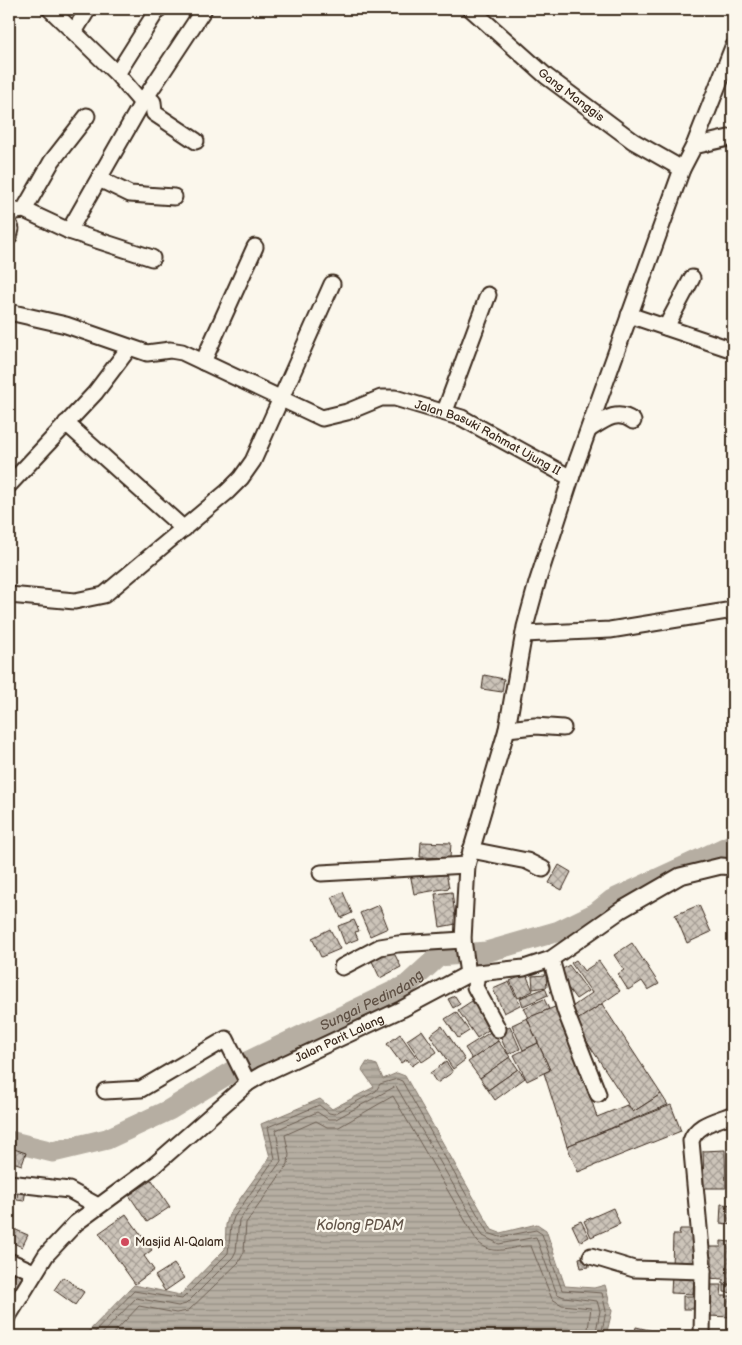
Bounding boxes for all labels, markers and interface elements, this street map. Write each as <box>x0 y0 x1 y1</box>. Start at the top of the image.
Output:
street label: Gang Manggis <box>535 65 608 125</box>
street label: Jalan Basuki Rahmat Ujung II <box>413 397 563 478</box>
water label: Sungai Pedindang <box>317 966 427 1034</box>
street label: Jalan Parit Lalang <box>292 1011 386 1066</box>
water label: Kolong PDAM <box>316 1217 405 1234</box>
place label: Masjid Al-Qalam <box>135 1235 224 1250</box>
marker: Masjid Al-Qalam <box>119 1236 131 1248</box>

